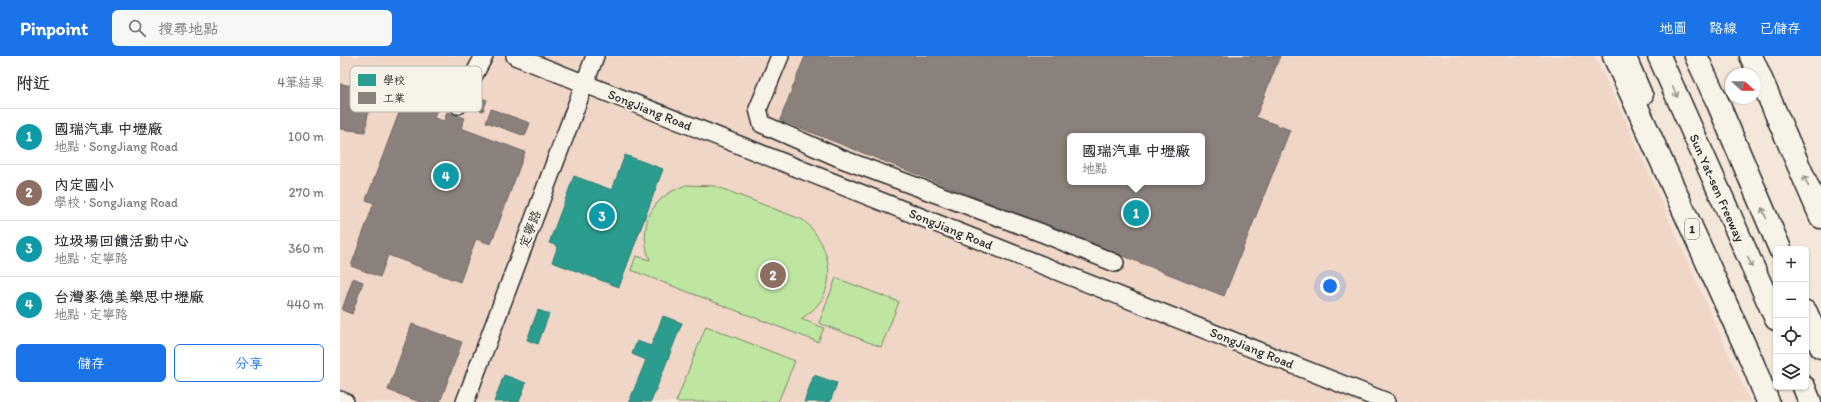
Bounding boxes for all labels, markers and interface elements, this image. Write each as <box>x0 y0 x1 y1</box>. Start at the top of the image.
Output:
search box <box>112 10 392 46</box>
text: Pinpoint <box>20 17 88 40</box>
icon: search <box>126 17 148 39</box>
text: 搜尋地點 <box>158 20 218 38</box>
text: 地圖 <box>1659 20 1687 37</box>
text: 路線 <box>1709 20 1737 37</box>
text: 已儲存 <box>1759 20 1801 37</box>
legend <box>350 66 482 112</box>
north arrow <box>1725 68 1761 104</box>
text: 附近 <box>16 73 50 93</box>
text: 學校 <box>383 74 405 87</box>
text: 4筆結果 <box>277 75 324 90</box>
one-way arrow <box>1671 85 1679 97</box>
street label: SongJiang Road <box>606 86 694 134</box>
text: 工業 <box>383 92 405 105</box>
text: 國瑞汽車 中壢廠 <box>54 120 162 138</box>
text: 1 <box>26 129 32 144</box>
text: 100 m <box>288 129 324 144</box>
street label: Sun Yat-sen Freeway <box>1686 132 1748 244</box>
popup <box>1067 133 1205 185</box>
text: 地點 · SongJiang Road <box>54 139 178 154</box>
text: 國瑞汽車 中壢廠 <box>1082 142 1190 160</box>
pin: 4 <box>433 161 459 191</box>
text: 地點 <box>1082 161 1108 176</box>
text: 內定國小 <box>54 176 114 194</box>
one-way arrow <box>1802 176 1809 188</box>
text: 2 <box>26 185 32 200</box>
text: 270 m <box>289 185 324 200</box>
text: 學校 · SongJiang Road <box>54 195 178 210</box>
pin: 1 <box>1123 198 1149 228</box>
pin: 3 <box>589 201 615 231</box>
street label: SongJiang Road <box>907 205 995 253</box>
street label: 定寧路 <box>516 208 544 250</box>
one-way arrow <box>1760 208 1768 220</box>
road number: 1 <box>1685 219 1699 239</box>
text: 垃圾場回饋活動中心 <box>54 232 189 250</box>
text: 3 <box>25 241 33 256</box>
text: 360 m <box>288 241 324 256</box>
map controls <box>1773 246 1809 390</box>
button: + <box>1773 246 1809 282</box>
text: 地點 · 定寧路 <box>54 251 128 266</box>
one-way arrow <box>1747 255 1754 267</box>
pin: 2 <box>760 260 786 290</box>
your location <box>1320 276 1340 296</box>
button: − <box>1773 282 1809 318</box>
text: 台灣麥德美樂思中壢廠 <box>54 288 204 306</box>
text: 4 <box>25 297 33 312</box>
text: 440 m <box>287 297 324 312</box>
text: 地點 · 定寧路 <box>54 307 128 322</box>
button: locate <box>1773 318 1809 354</box>
street label: SongJiang Road <box>1208 324 1296 372</box>
button: 儲存 <box>16 344 166 382</box>
button: 分享 <box>174 344 324 382</box>
button: layers <box>1773 354 1809 390</box>

